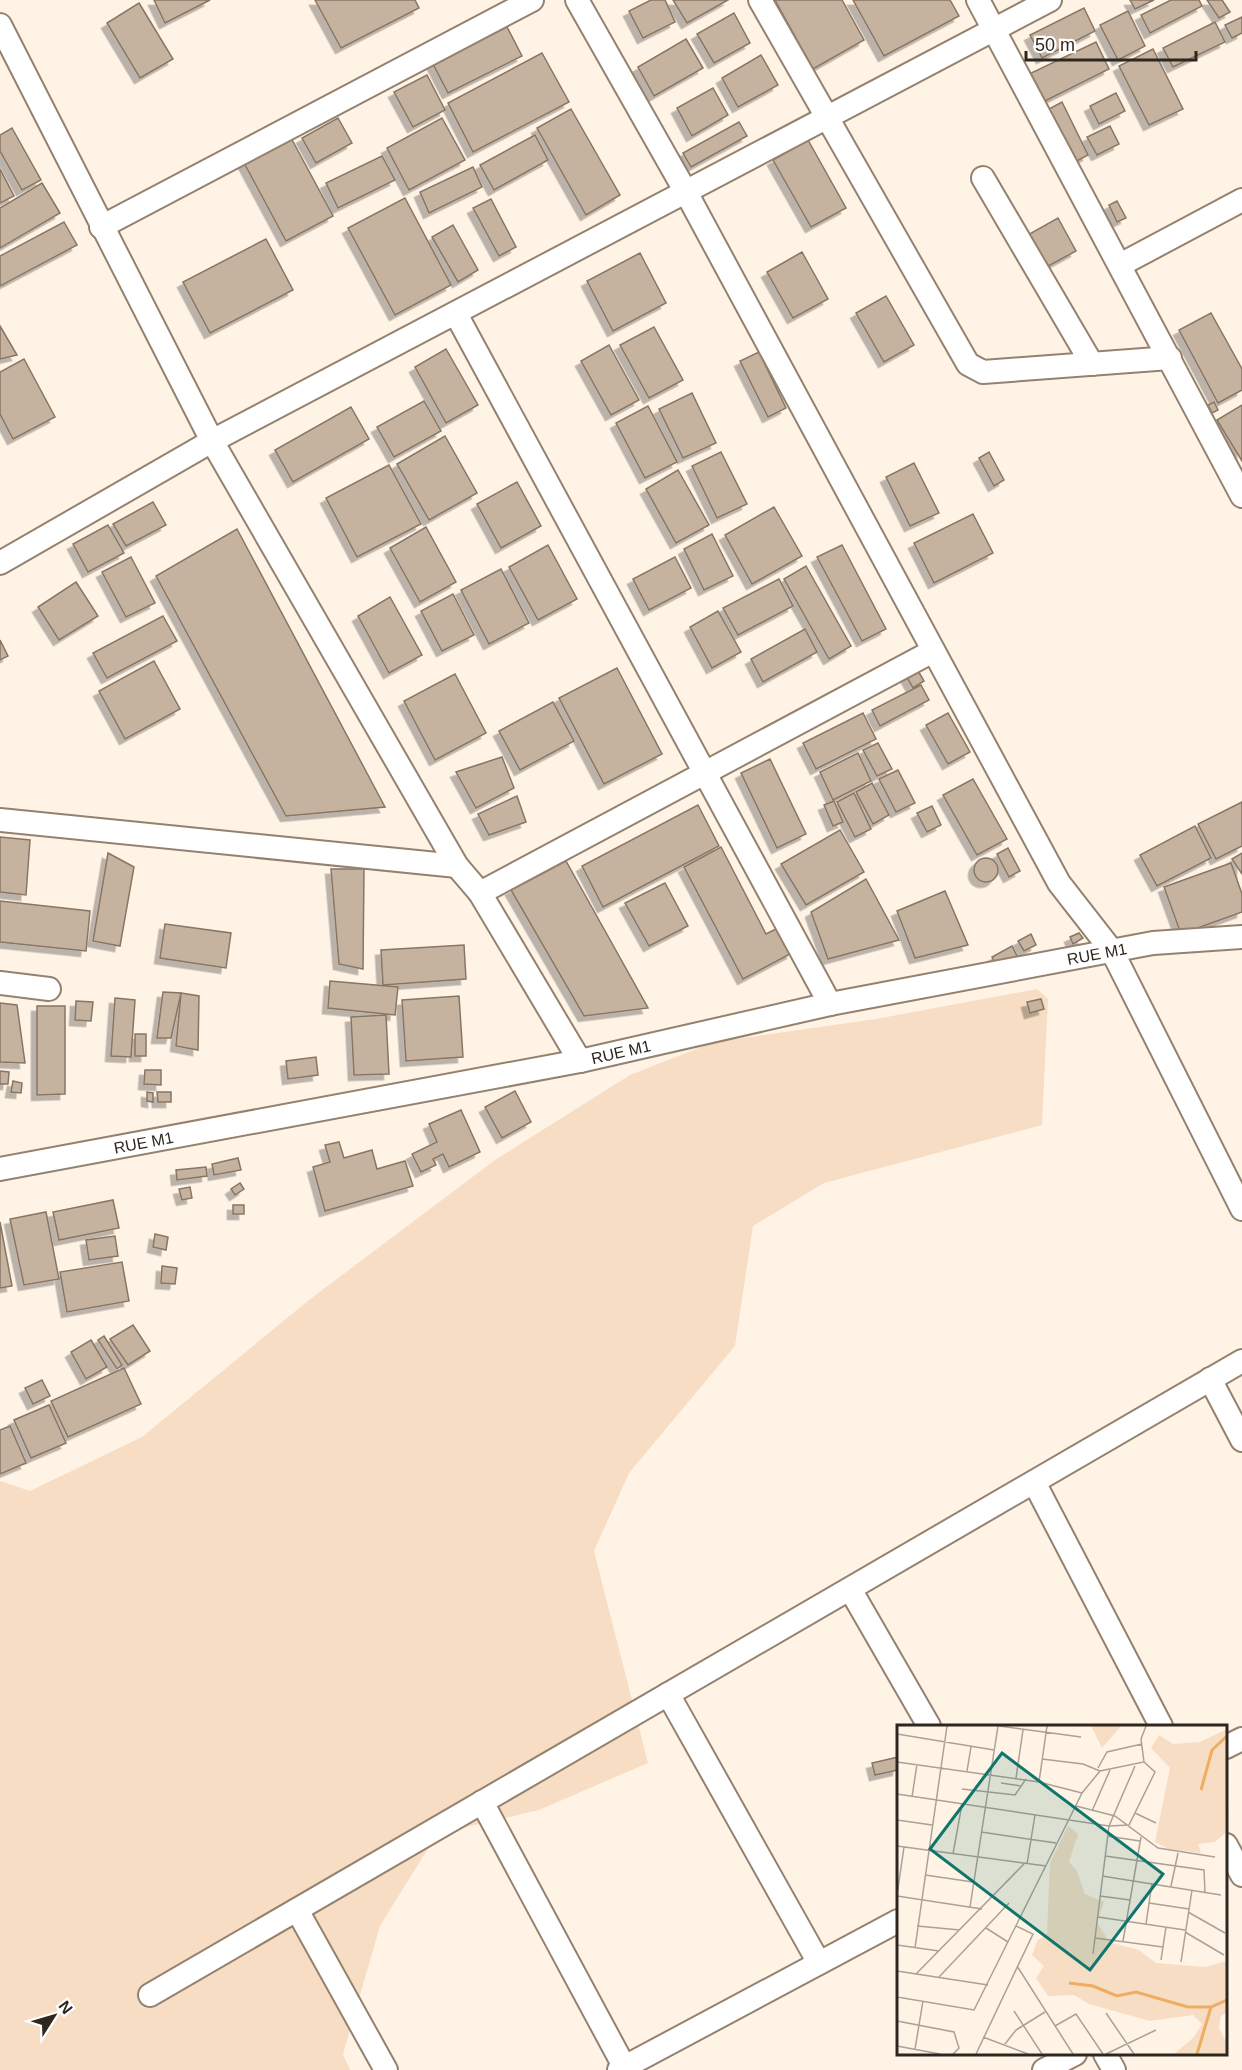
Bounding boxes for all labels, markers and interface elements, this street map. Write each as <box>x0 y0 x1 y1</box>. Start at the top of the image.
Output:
scale bar <box>1026 24 1196 62</box>
text: 50 m <box>1035 35 1075 55</box>
street label: RUE M1 <box>1066 940 1128 968</box>
street label: RUE M1 <box>590 1037 652 1067</box>
street label: RUE M1 <box>112 1128 175 1156</box>
inset map <box>897 1725 1227 2055</box>
north arrow <box>24 1986 84 2046</box>
text: N <box>55 1998 76 2017</box>

